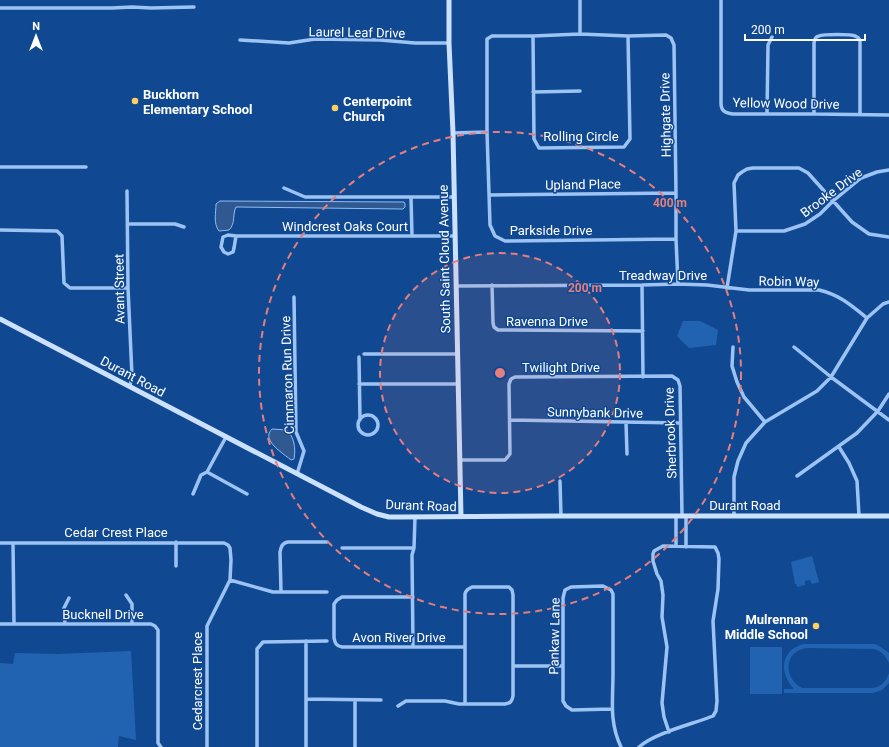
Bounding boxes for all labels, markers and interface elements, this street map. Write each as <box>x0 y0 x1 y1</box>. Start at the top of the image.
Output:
north arrow <box>16 16 56 56</box>
scale bar <box>745 16 865 42</box>
text: N <box>32 20 40 33</box>
text: 200 m <box>751 23 785 37</box>
street label: Laurel Leaf Drive <box>309 24 406 41</box>
street label: Highgate Drive <box>657 72 674 158</box>
place label: Buckhorn Elementary School <box>143 87 253 117</box>
place label: Centerpoint Church <box>343 94 412 124</box>
street label: Yellow Wood Drive <box>732 95 840 112</box>
marker: Buckhorn Elementary School <box>130 96 140 106</box>
marker: Centerpoint Church <box>330 103 340 113</box>
street label: Rolling Circle <box>543 129 619 144</box>
street label: Brooke Drive <box>798 164 865 220</box>
street label: Upland Place <box>545 176 621 193</box>
street label: South Saint Cloud Avenue <box>436 184 453 334</box>
text: 400 m <box>653 196 687 210</box>
street label: Windcrest Oaks Court <box>282 219 408 234</box>
street label: Parkside Drive <box>510 223 592 238</box>
street label: Avant Street <box>111 254 128 324</box>
street label: Treadway Drive <box>619 268 707 283</box>
street label: Robin Way <box>758 273 819 290</box>
text: 200 m <box>568 281 602 295</box>
street label: Ravenna Drive <box>506 314 588 329</box>
street label: Cimmaron Run Drive <box>278 315 297 434</box>
street label: Durant Road <box>98 353 168 400</box>
street label: Twilight Drive <box>522 360 600 375</box>
centre of rings <box>493 366 507 380</box>
street label: Sherbrook Drive <box>661 387 680 479</box>
street label: Sunnybank Drive <box>547 404 643 421</box>
street label: Durant Road <box>385 497 457 514</box>
street label: Durant Road <box>709 498 781 513</box>
street label: Cedar Crest Place <box>64 525 168 540</box>
street label: Pankaw Lane <box>546 597 563 675</box>
street label: Bucknell Drive <box>62 607 144 622</box>
place label: Mulrennan Middle School <box>725 612 808 642</box>
marker: Mulrennan Middle School <box>811 621 821 631</box>
street label: Avon River Drive <box>352 630 446 645</box>
street label: Cedarcrest Place <box>190 632 205 730</box>

